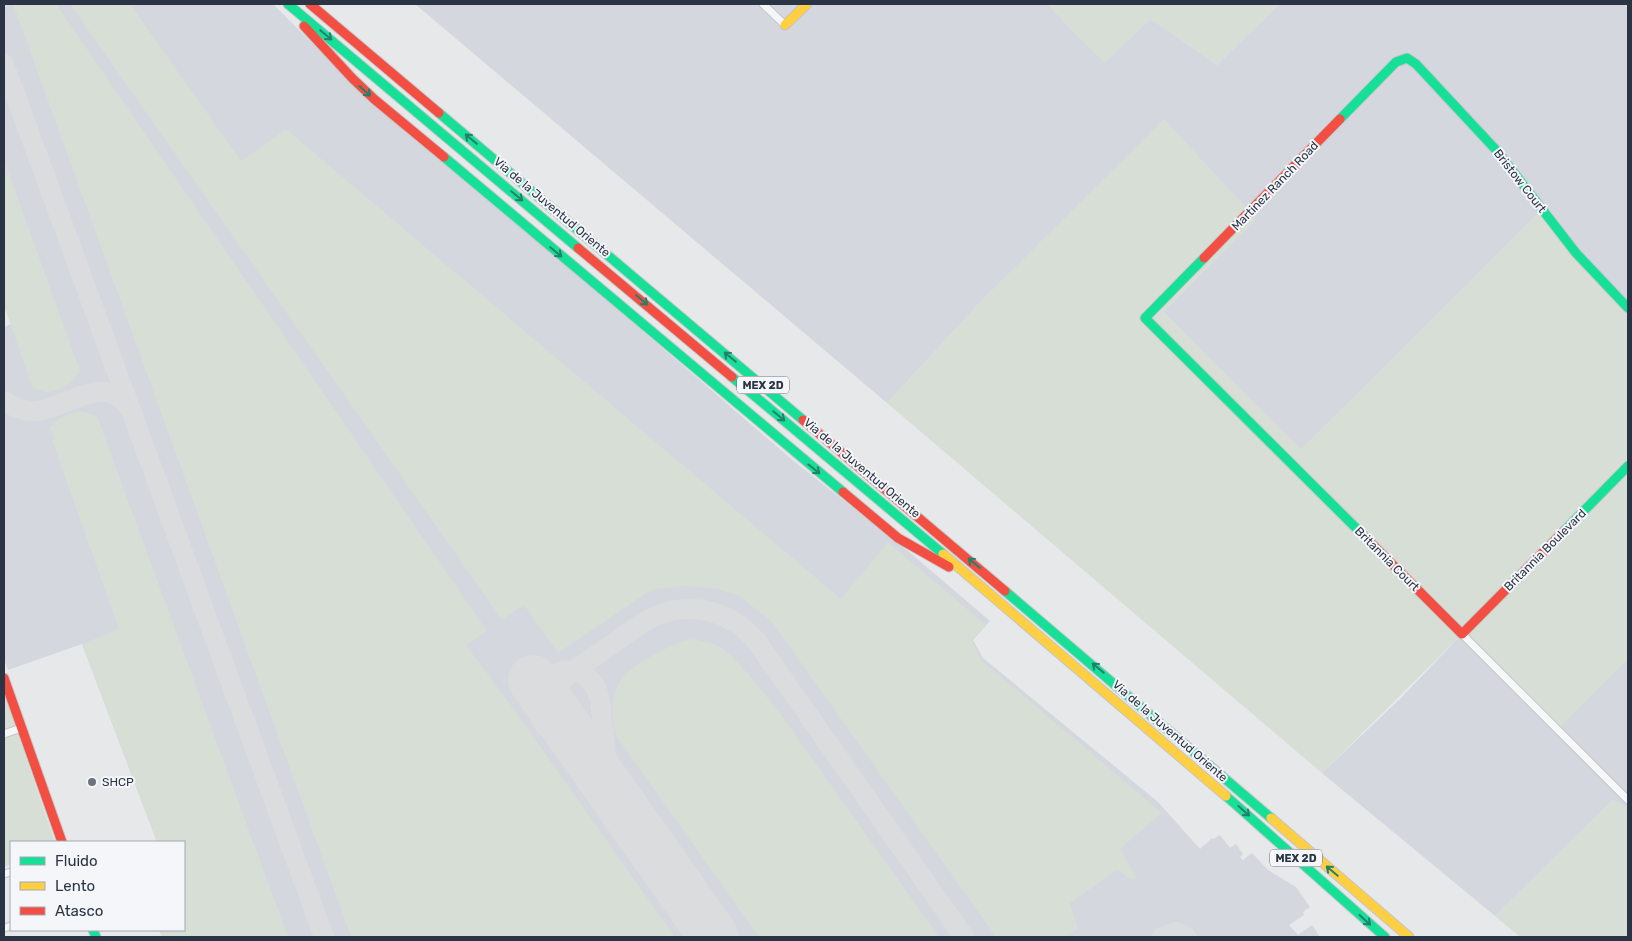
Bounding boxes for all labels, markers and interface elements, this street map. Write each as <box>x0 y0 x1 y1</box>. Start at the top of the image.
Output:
one-way arrow <box>319 29 332 41</box>
one-way arrow <box>359 85 372 96</box>
one-way arrow <box>465 134 478 145</box>
street label: Martinez Ranch Road <box>1229 139 1321 233</box>
street label: Bristow Court <box>1491 146 1549 216</box>
street label: Via de la Juventud Oriente <box>491 154 613 260</box>
one-way arrow <box>510 190 523 201</box>
one-way arrow <box>550 246 563 258</box>
one-way arrow <box>635 295 648 306</box>
one-way arrow <box>723 351 736 362</box>
road number: MEX 2D <box>737 376 789 394</box>
one-way arrow <box>773 411 786 422</box>
street label: Via de la Juventud Oriente <box>801 415 923 521</box>
one-way arrow <box>808 464 821 475</box>
street label: Britannia Boulevard <box>1501 506 1589 594</box>
street label: Britannia Court <box>1352 524 1422 594</box>
one-way arrow <box>968 558 981 569</box>
one-way arrow <box>1092 663 1105 674</box>
street label: Via de la Juventud Oriente <box>1110 677 1230 785</box>
place label: SHCP <box>102 775 134 789</box>
marker: SHCP <box>86 776 98 788</box>
one-way arrow <box>1237 806 1250 817</box>
legend <box>10 841 185 931</box>
road number: MEX 2D <box>1270 850 1322 866</box>
text: Fluido <box>55 852 98 870</box>
one-way arrow <box>1326 866 1339 877</box>
text: Lento <box>55 877 95 895</box>
text: Atasco <box>55 902 103 920</box>
one-way arrow <box>1358 914 1371 925</box>

